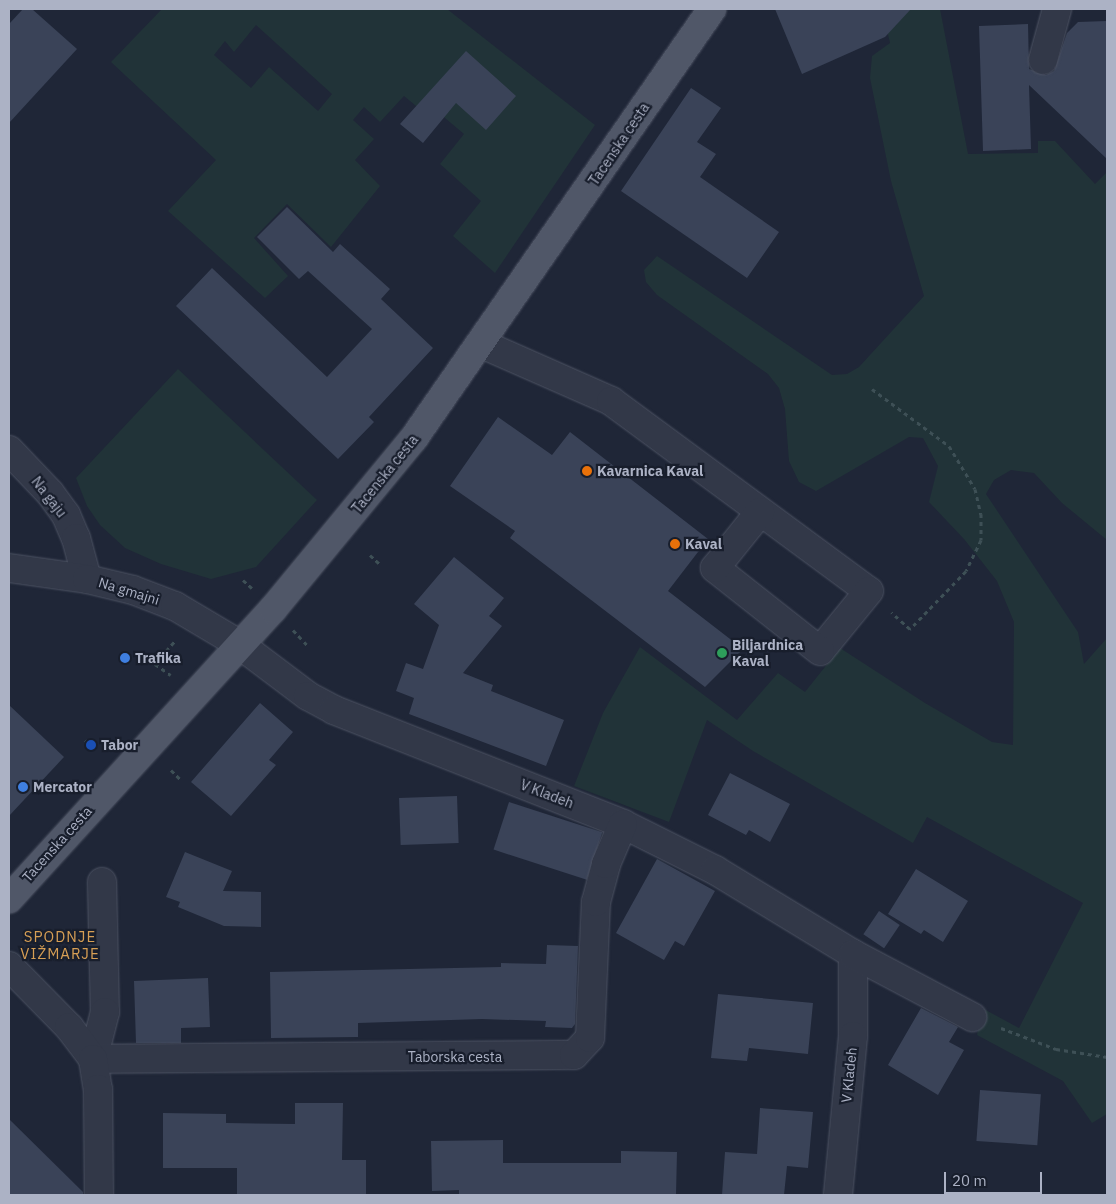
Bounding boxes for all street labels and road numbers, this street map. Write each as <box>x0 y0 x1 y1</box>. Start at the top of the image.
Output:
street label: Tacenska cesta <box>585 100 653 188</box>
street label: Tacenska cesta <box>348 432 422 516</box>
street label: Na gaju <box>28 473 70 521</box>
street label: Na gmajni <box>97 574 161 608</box>
street label: V Kladeh <box>518 776 576 812</box>
street label: Tacenska cesta <box>19 803 95 885</box>
street label: V Kladeh <box>838 1046 860 1104</box>
street label: Taborska cesta <box>408 1049 502 1065</box>

